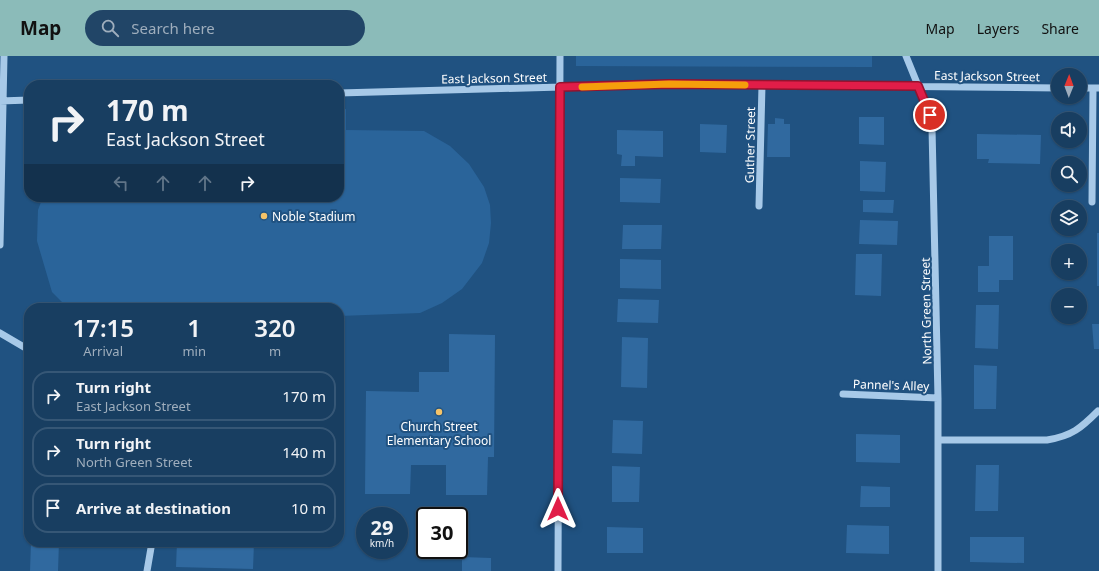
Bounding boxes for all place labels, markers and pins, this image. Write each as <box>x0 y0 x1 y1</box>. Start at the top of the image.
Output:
pin <box>913 98 947 132</box>
place label: Noble Stadium <box>272 208 356 225</box>
marker: Noble Stadium <box>259 211 269 221</box>
marker: Church Street Elementary School <box>434 407 444 417</box>
place label: Church Street Elementary School <box>387 418 491 449</box>

